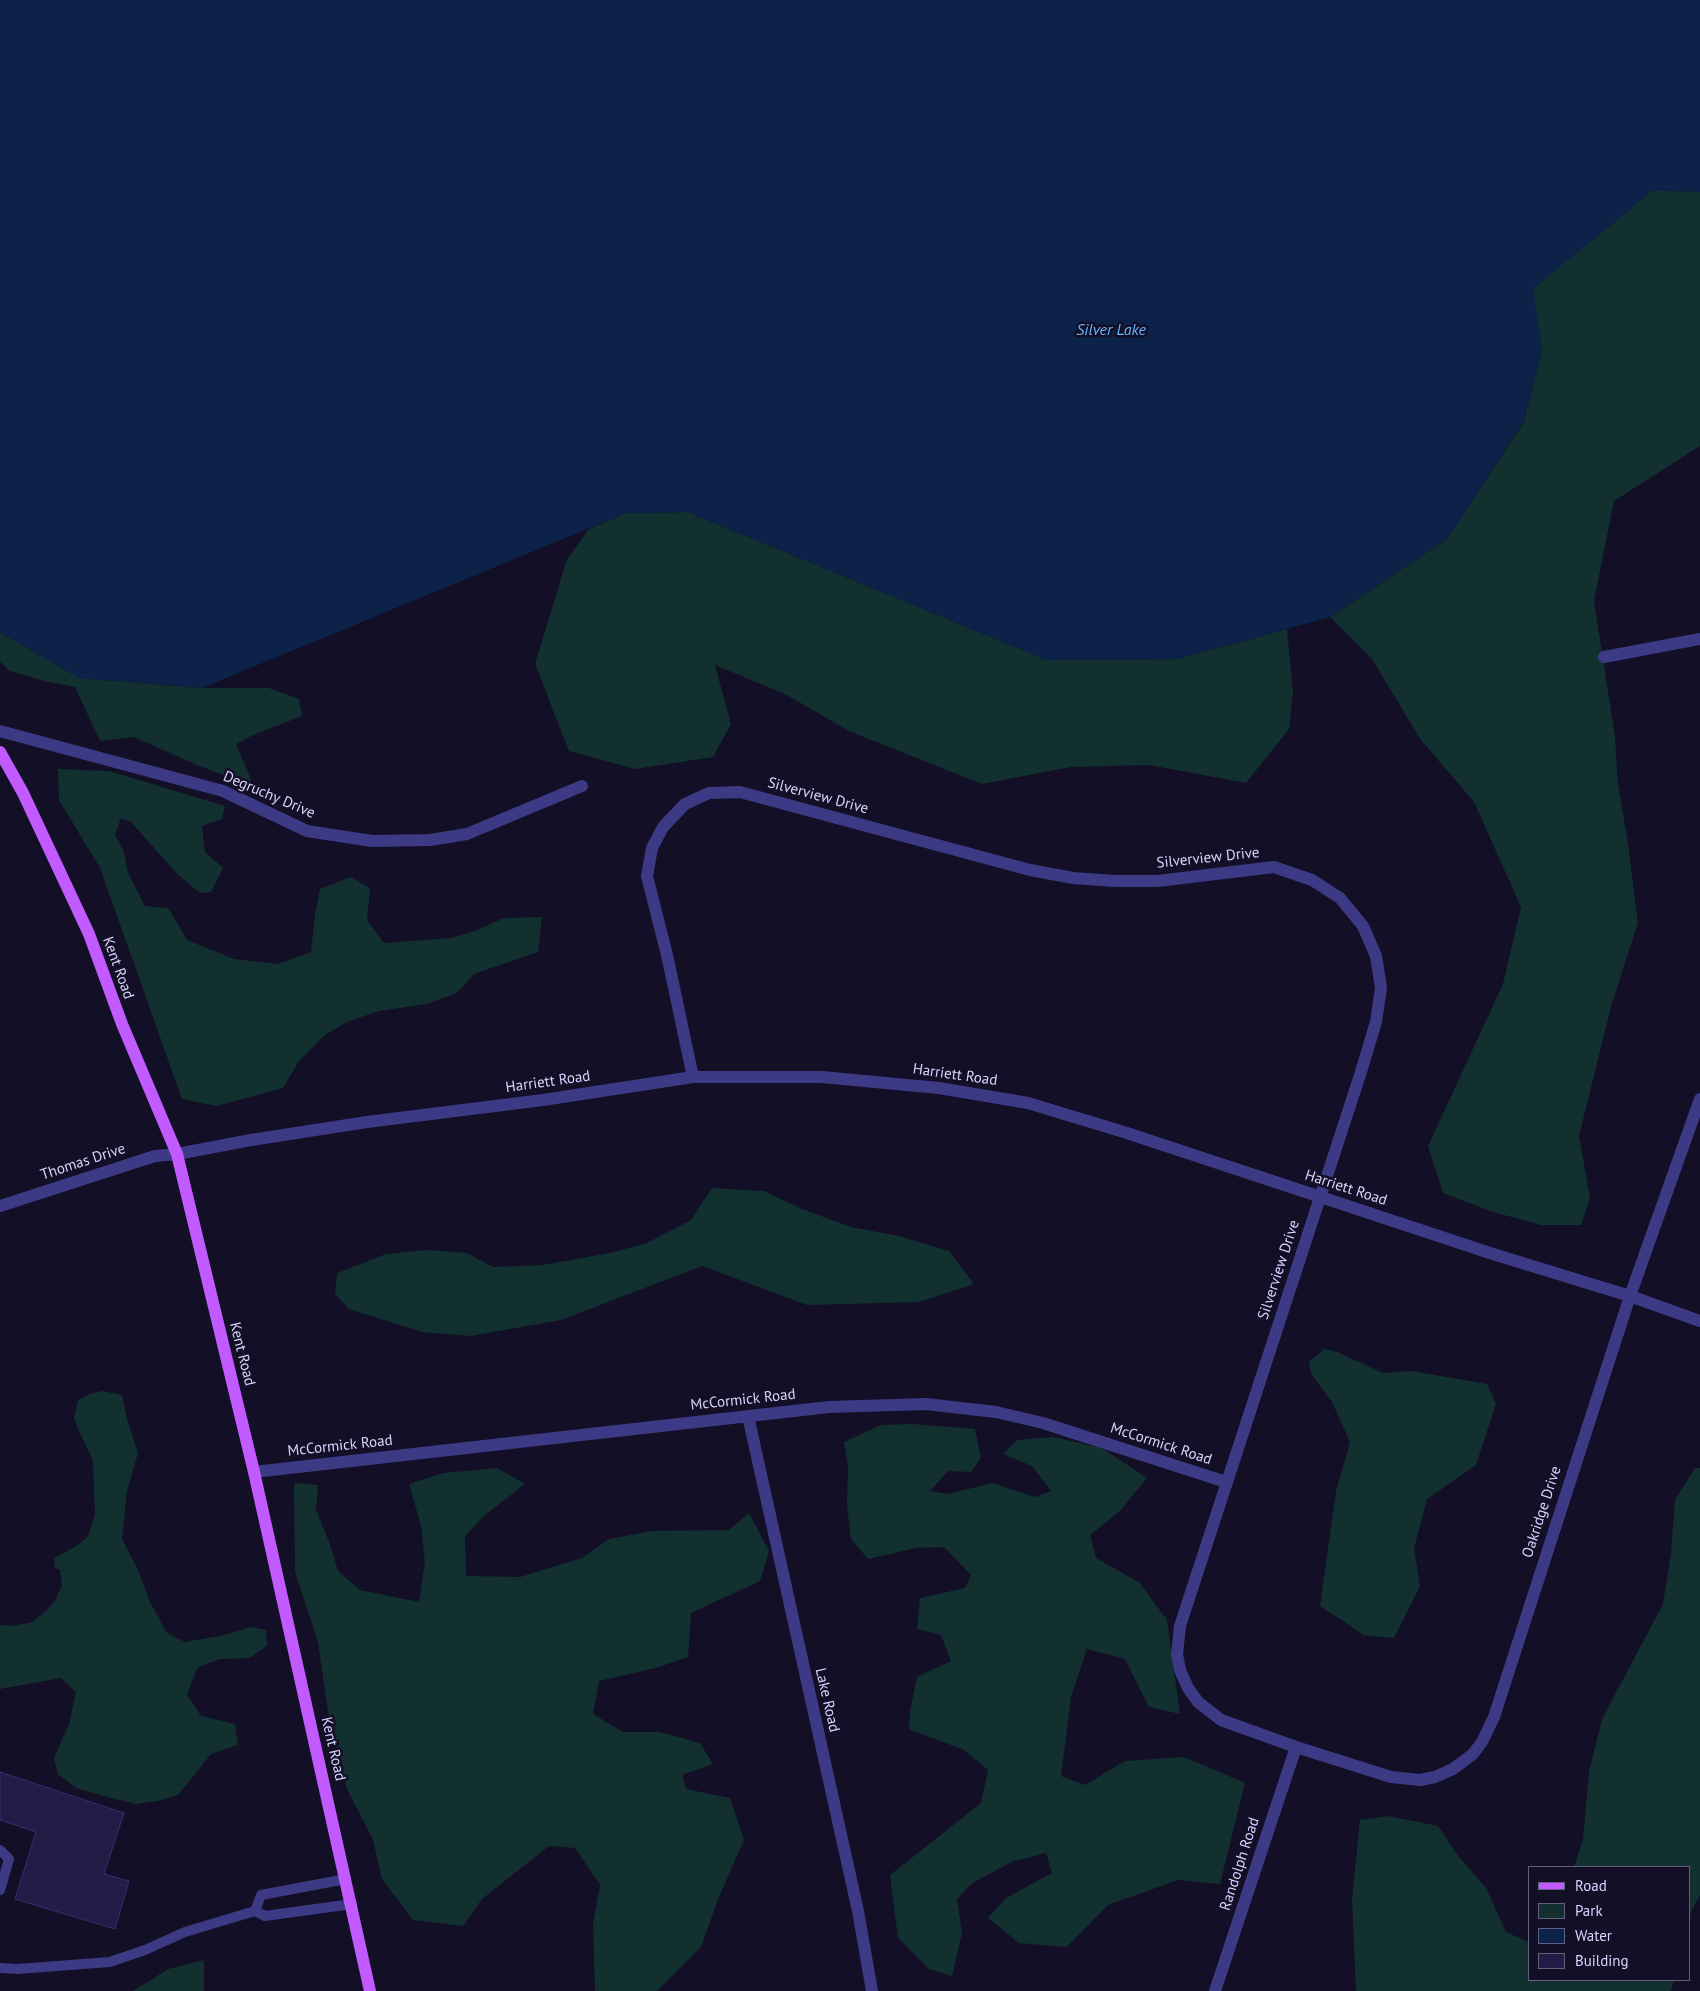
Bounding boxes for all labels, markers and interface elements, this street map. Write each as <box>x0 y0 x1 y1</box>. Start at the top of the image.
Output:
water label: Silver Lake <box>1076 320 1146 340</box>
street label: Degruchy Drive <box>220 768 318 822</box>
street label: Silverview Drive <box>766 774 870 818</box>
street label: Silverview Drive <box>1156 844 1260 872</box>
street label: Kent Road <box>98 934 138 1002</box>
street label: Harriett Road <box>912 1060 998 1090</box>
street label: Harriett Road <box>505 1067 591 1097</box>
street label: Thomas Drive <box>38 1140 128 1184</box>
street label: Harriett Road <box>1303 1166 1389 1210</box>
street label: Silverview Drive <box>1254 1218 1304 1322</box>
street label: Kent Road <box>225 1320 259 1388</box>
street label: McCormick Road <box>689 1386 797 1414</box>
street label: McCormick Road <box>1108 1419 1214 1469</box>
street label: McCormick Road <box>286 1432 394 1460</box>
street label: Oakridge Drive <box>1519 1464 1565 1560</box>
street label: Lake Road <box>811 1666 843 1734</box>
street label: Kent Road <box>317 1715 349 1783</box>
street label: Randolph Road <box>1216 1815 1264 1913</box>
legend <box>1528 1866 1690 1981</box>
text: Road <box>1575 1876 1607 1895</box>
text: Park <box>1575 1901 1603 1920</box>
text: Water <box>1575 1926 1612 1945</box>
text: Building <box>1575 1951 1629 1970</box>

